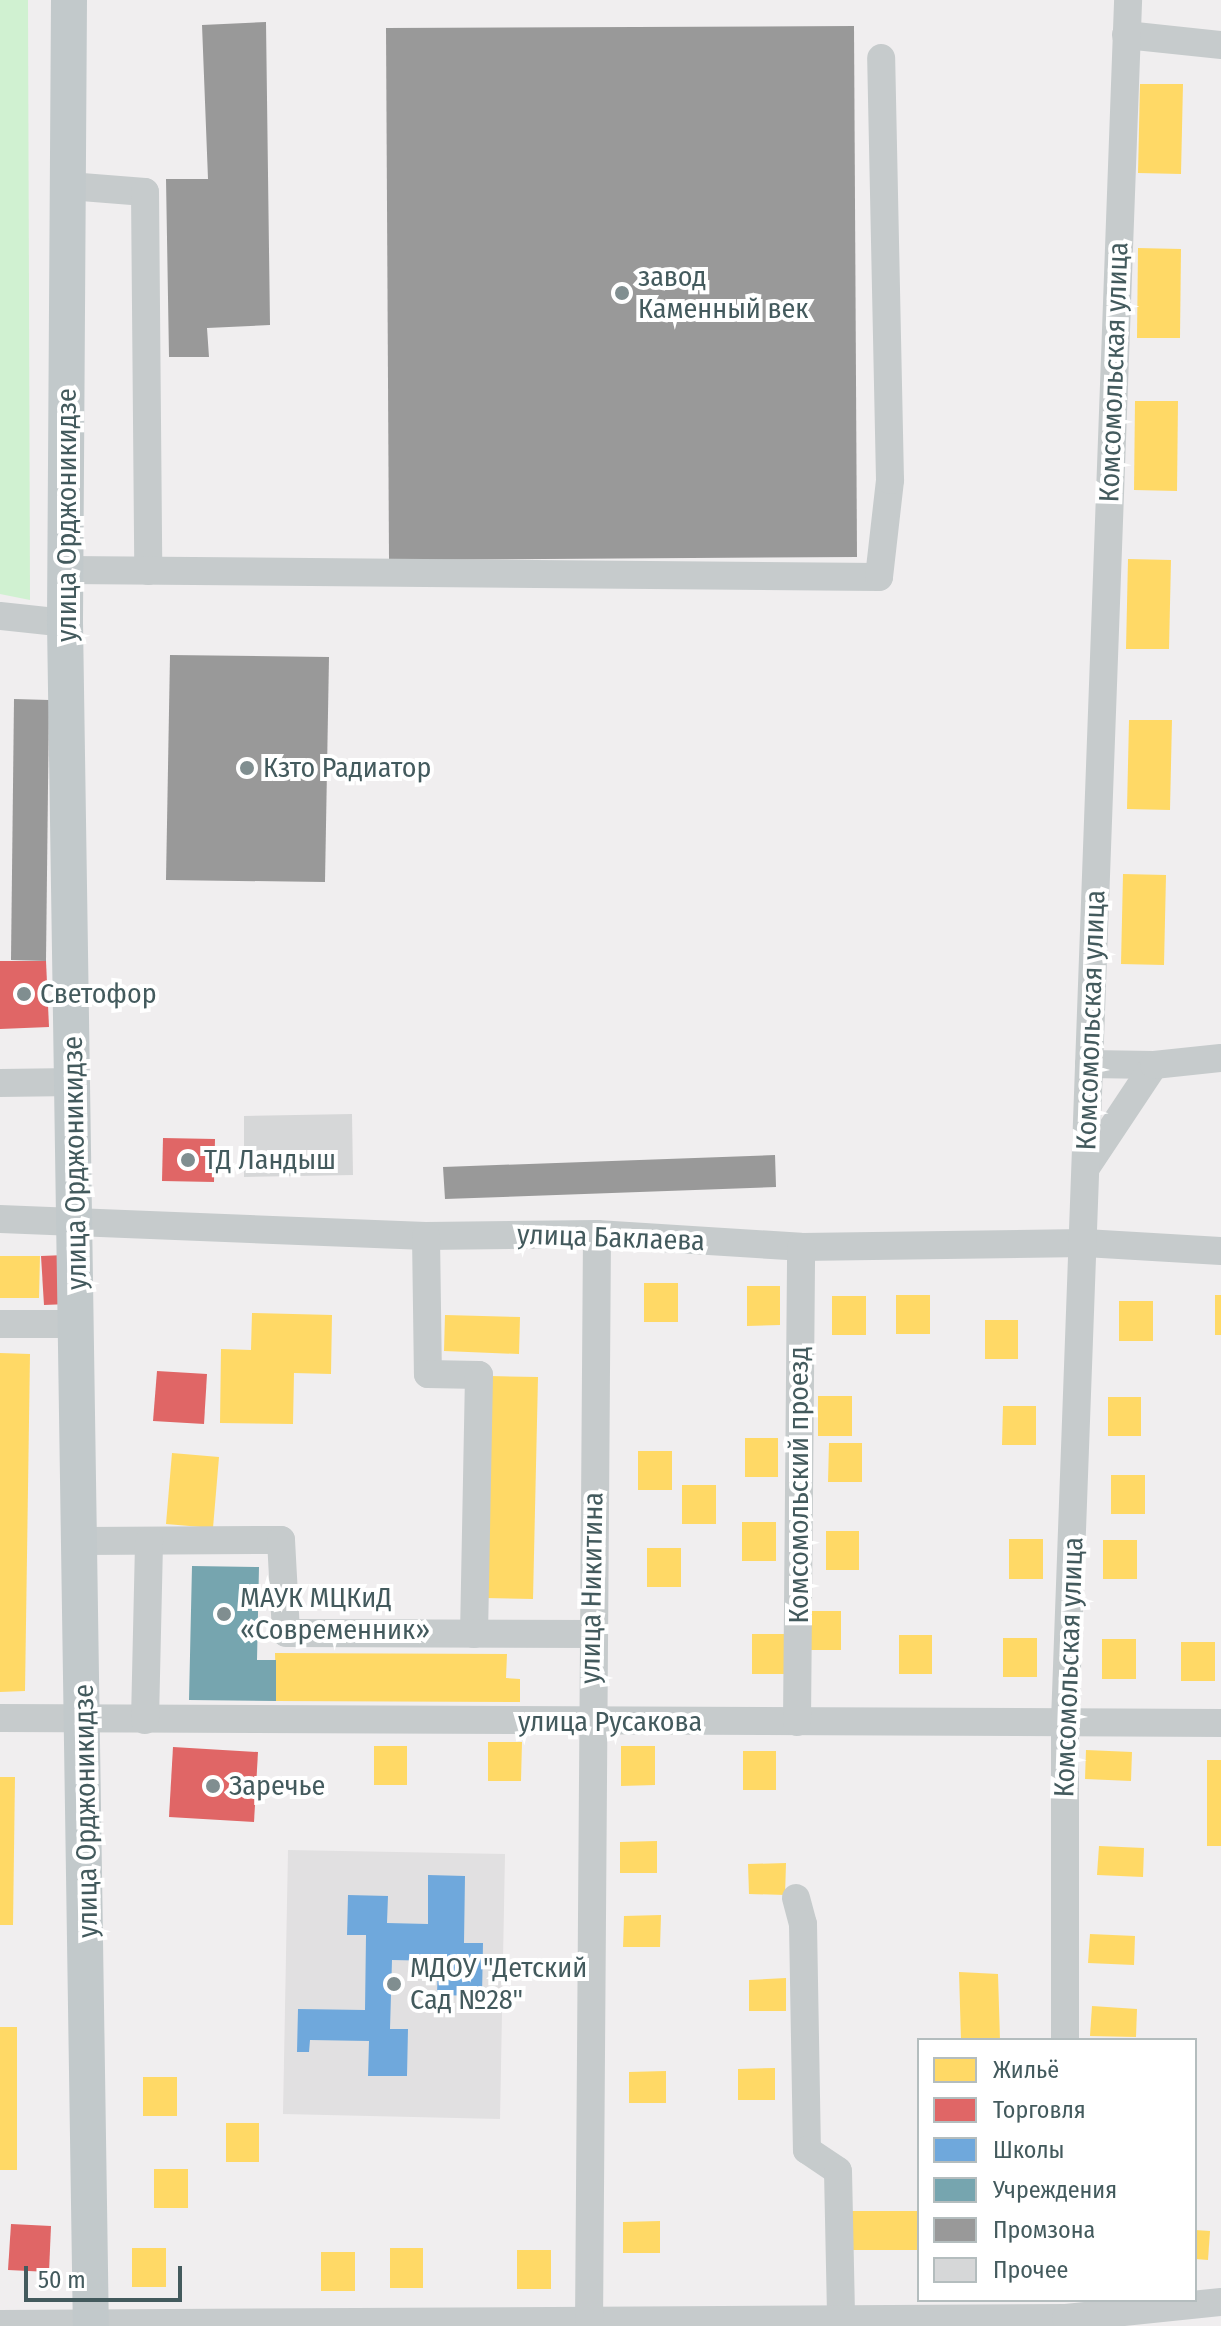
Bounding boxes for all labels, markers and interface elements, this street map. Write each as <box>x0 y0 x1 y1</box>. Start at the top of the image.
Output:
street label: Комсомольская улица <box>1093 241 1135 503</box>
place label: завод Каменный век <box>638 260 808 326</box>
marker: завод Каменный век <box>613 284 631 302</box>
street label: улица Орджоникидзе <box>50 388 84 642</box>
place label: Кзто Радиатор <box>263 751 431 785</box>
marker: Кзто Радиатор <box>238 759 256 777</box>
street label: Комсомольская улица <box>1070 889 1112 1151</box>
place label: Светофор <box>40 977 157 1011</box>
marker: Светофор <box>15 985 33 1003</box>
street label: улица Орджоникидзе <box>56 1036 94 1290</box>
place label: ТД Ландыш <box>204 1143 336 1177</box>
marker: ТД Ландыш <box>179 1151 197 1169</box>
street label: улица Баклаева <box>517 1218 705 1258</box>
street label: Комсомольский проезд <box>782 1346 816 1624</box>
street label: улица Никитина <box>574 1492 610 1684</box>
street label: Комсомольская улица <box>1048 1536 1090 1798</box>
place label: МАУК МЦКиД «Современник» <box>240 1581 430 1647</box>
marker: МАУК МЦКиД «Современник» <box>215 1605 233 1623</box>
street label: улица Орджоникидзе <box>67 1684 105 1938</box>
street label: улица Русакова <box>518 1705 702 1739</box>
place label: Заречье <box>229 1769 325 1803</box>
marker: Заречье <box>204 1777 222 1795</box>
place label: МДОУ "Детский Сад №28" <box>410 1951 587 2017</box>
marker: МДОУ "Детский Сад №28" <box>385 1975 403 1993</box>
legend <box>917 2038 1197 2302</box>
text: Жильё <box>993 2056 1059 2084</box>
text: Торговля <box>993 2096 1086 2124</box>
text: Школы <box>993 2136 1065 2164</box>
text: Учреждения <box>993 2176 1117 2204</box>
text: Промзона <box>993 2216 1095 2244</box>
scale bar <box>28 2250 186 2300</box>
text: Прочее <box>993 2256 1068 2284</box>
text: 50 m <box>38 2266 86 2294</box>

